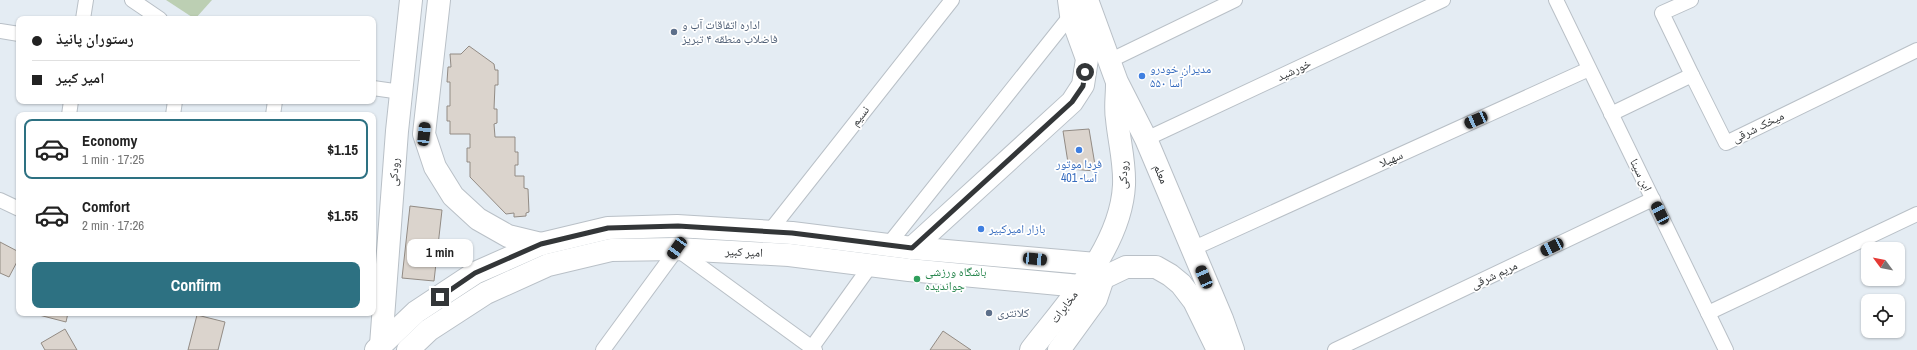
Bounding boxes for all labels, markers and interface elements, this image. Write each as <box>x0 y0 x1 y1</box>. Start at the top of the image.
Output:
place label: اداره اتفاقات آب و فاضلاب منطقه ۴ تبریز <box>681 17 778 47</box>
marker: اداره اتفاقات آب و فاضلاب منطقه ۴ تبریز <box>669 27 679 37</box>
text: رستوران پانیذ <box>56 28 134 49</box>
street label: خورشید <box>1274 55 1314 85</box>
place label: مدیران خودرو ۵۵۰ آسا <box>1150 61 1211 91</box>
route start <box>1076 63 1094 81</box>
text: امیر کبیر <box>56 67 104 88</box>
marker: مدیران خودرو ۵۵۰ آسا <box>1137 71 1147 81</box>
street label: نسیم <box>847 102 873 130</box>
street label: میخک شرقی <box>1729 108 1787 146</box>
car <box>1463 110 1489 130</box>
car <box>417 121 431 147</box>
text: Economy <box>82 130 137 151</box>
icon: car <box>34 131 70 167</box>
text: $1.15 <box>327 139 358 160</box>
marker: فردا موتور 401 -آسا <box>1074 145 1084 155</box>
street label: سهیلا <box>1377 147 1405 171</box>
text: 1 min · 17:25 <box>82 151 144 168</box>
place label: فردا موتور 401 -آسا <box>1055 156 1102 186</box>
street label: ابن سینا <box>1626 156 1656 194</box>
street label: رودکى <box>385 157 403 187</box>
street label: رودکی <box>1115 160 1132 189</box>
street label: معلم <box>1150 162 1172 186</box>
text: Comfort <box>82 196 130 217</box>
icon: car <box>34 197 70 233</box>
car <box>1649 200 1671 226</box>
text: $1.55 <box>327 205 358 226</box>
text: 2 min · 17:26 <box>82 217 144 234</box>
place label: بازار امیرکبیر <box>988 221 1045 237</box>
marker: بازار امیرکبیر <box>976 224 986 234</box>
car <box>665 235 689 261</box>
car <box>1539 236 1565 258</box>
callout: 1 min <box>407 239 473 267</box>
north arrow <box>1861 242 1905 286</box>
map controls <box>1861 242 1905 338</box>
street label: امیر کبیر <box>724 243 763 261</box>
text: 1 min <box>426 244 454 261</box>
car <box>1023 252 1047 266</box>
street label: مریم شرقی <box>1468 257 1520 293</box>
button: Confirm <box>32 262 360 308</box>
place label: باشگاه ورزشی جواندیده <box>925 264 986 294</box>
car <box>1194 264 1214 290</box>
marker: باشگاه ورزشی جواندیده <box>912 274 922 284</box>
street label: مخابرات <box>1047 287 1081 327</box>
route end <box>431 288 449 306</box>
button: locate <box>1861 294 1905 338</box>
place label: کلانتری <box>997 305 1029 321</box>
marker: کلانتری <box>984 308 994 318</box>

